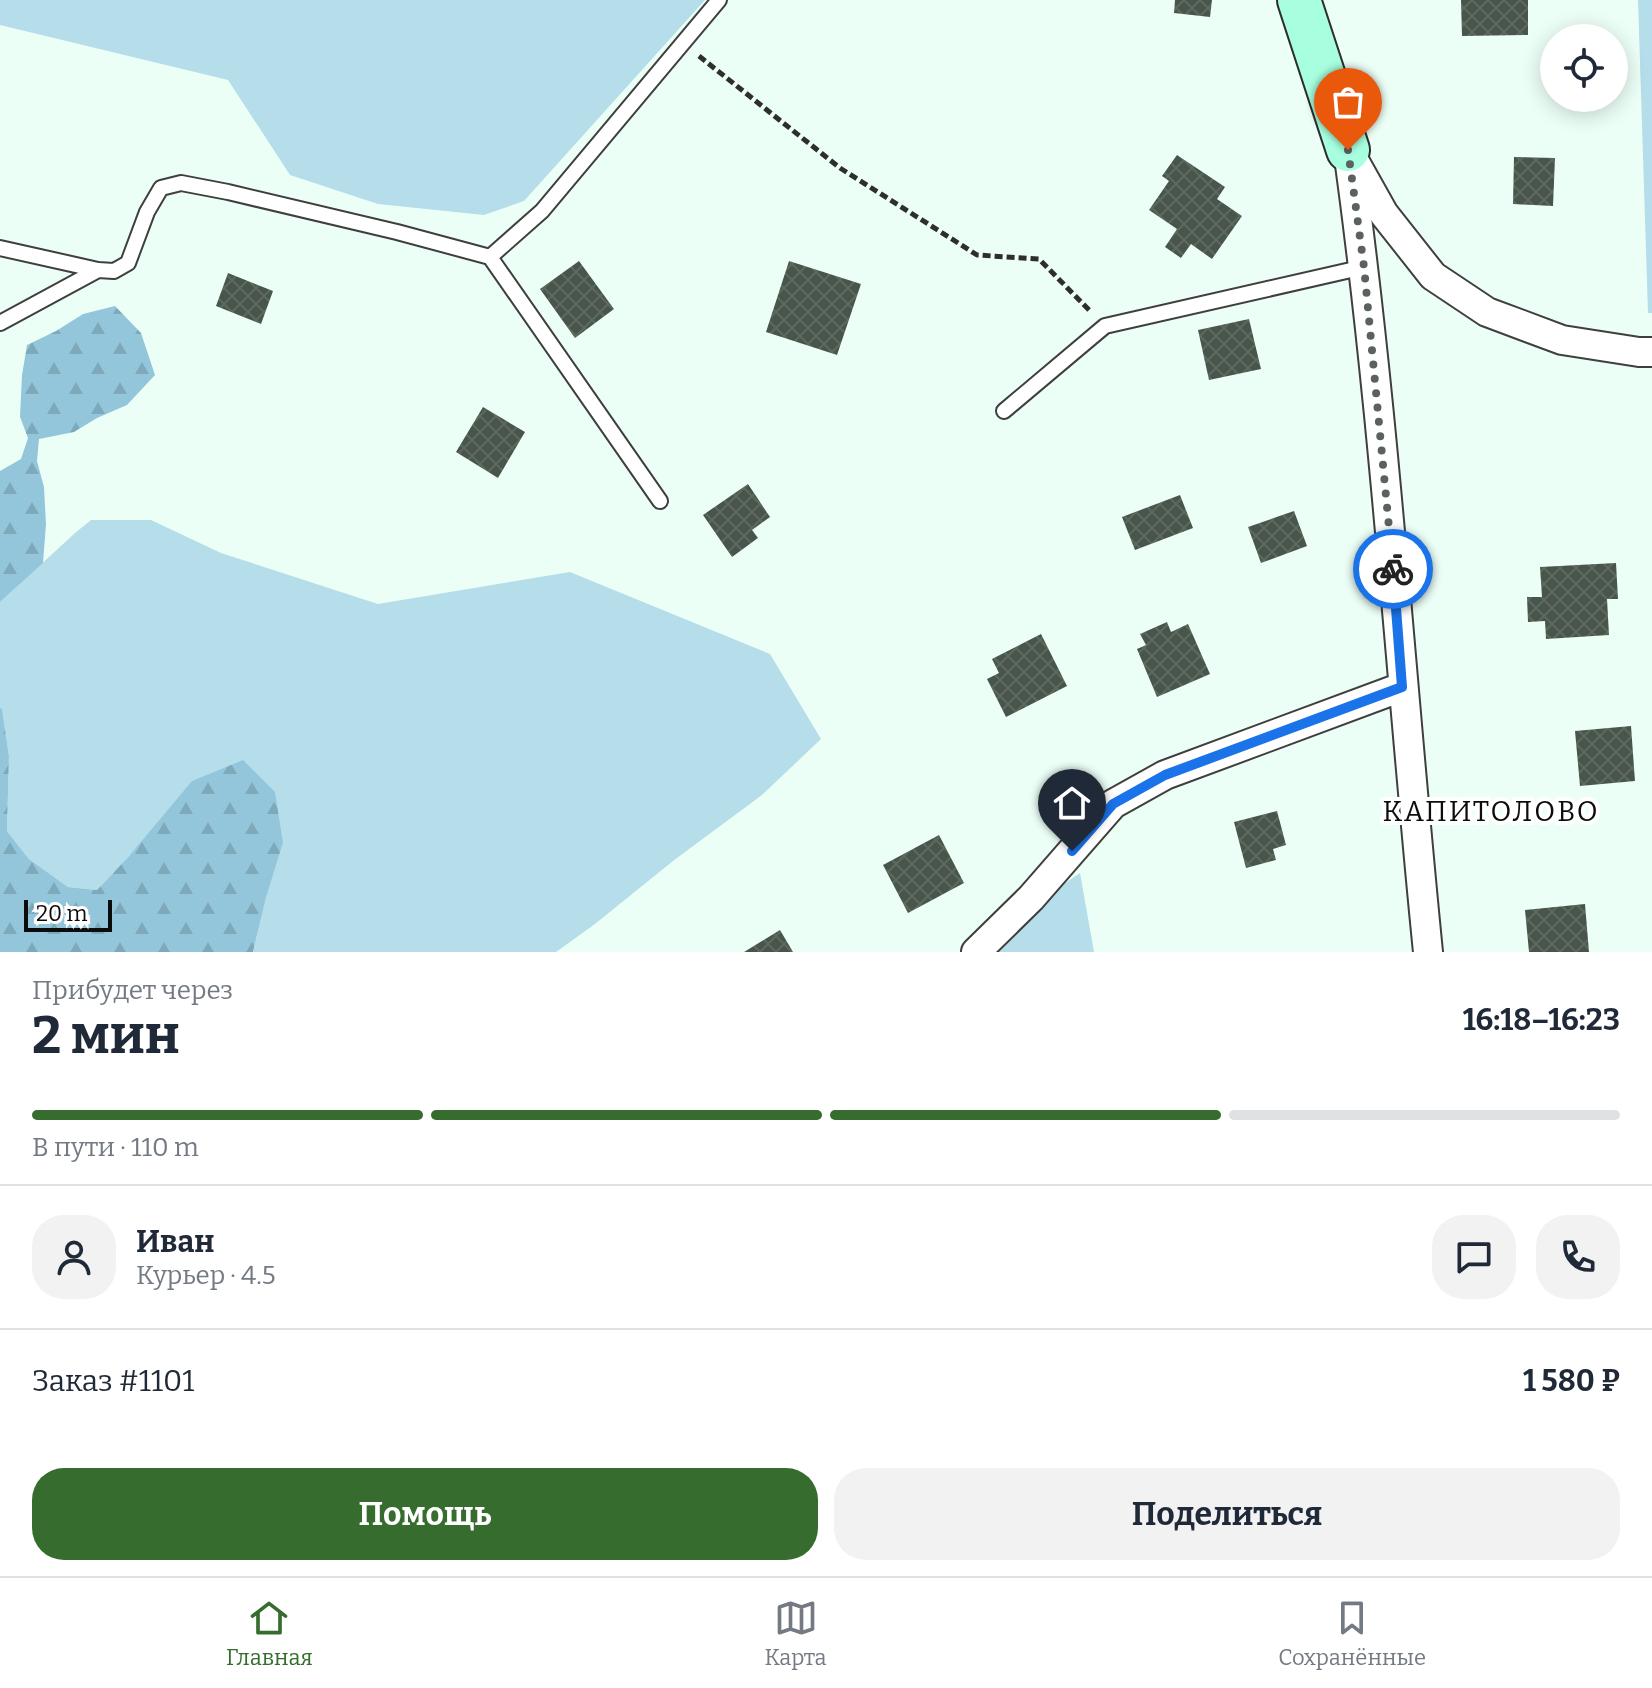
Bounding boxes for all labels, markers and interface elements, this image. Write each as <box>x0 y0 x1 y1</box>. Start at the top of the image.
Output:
map controls <box>1540 24 1628 112</box>
button: locate <box>1540 24 1628 112</box>
pin <box>1314 68 1382 150</box>
icon: bag <box>1326 80 1370 124</box>
courier <box>1353 529 1433 609</box>
icon: bike <box>1371 547 1415 591</box>
pin <box>1038 769 1106 851</box>
icon: home <box>1050 781 1094 825</box>
district label: КАПИТОЛОВО <box>1382 795 1600 828</box>
scale bar <box>24 896 112 932</box>
text: 20 m <box>36 900 87 927</box>
text: Прибудет через <box>32 975 233 1006</box>
text: 16:18–16:23 <box>1463 1002 1620 1038</box>
text: 2 мин <box>32 1004 180 1067</box>
text: В пути · 110 m <box>32 1132 199 1163</box>
button: person <box>32 1215 116 1299</box>
button: chat <box>1432 1215 1516 1299</box>
button: phone <box>1536 1215 1620 1299</box>
text: Иван <box>136 1224 214 1260</box>
text: Курьер · 4.5 <box>136 1260 276 1291</box>
text: Заказ #1101 <box>32 1363 194 1399</box>
text: 1 580 ₽ <box>1523 1363 1620 1399</box>
button: Помощь <box>32 1468 818 1560</box>
button: Поделиться <box>834 1468 1620 1560</box>
tab: Главная <box>226 1596 313 1671</box>
tab: Карта <box>764 1596 827 1671</box>
tab: Сохранённые <box>1278 1596 1426 1671</box>

